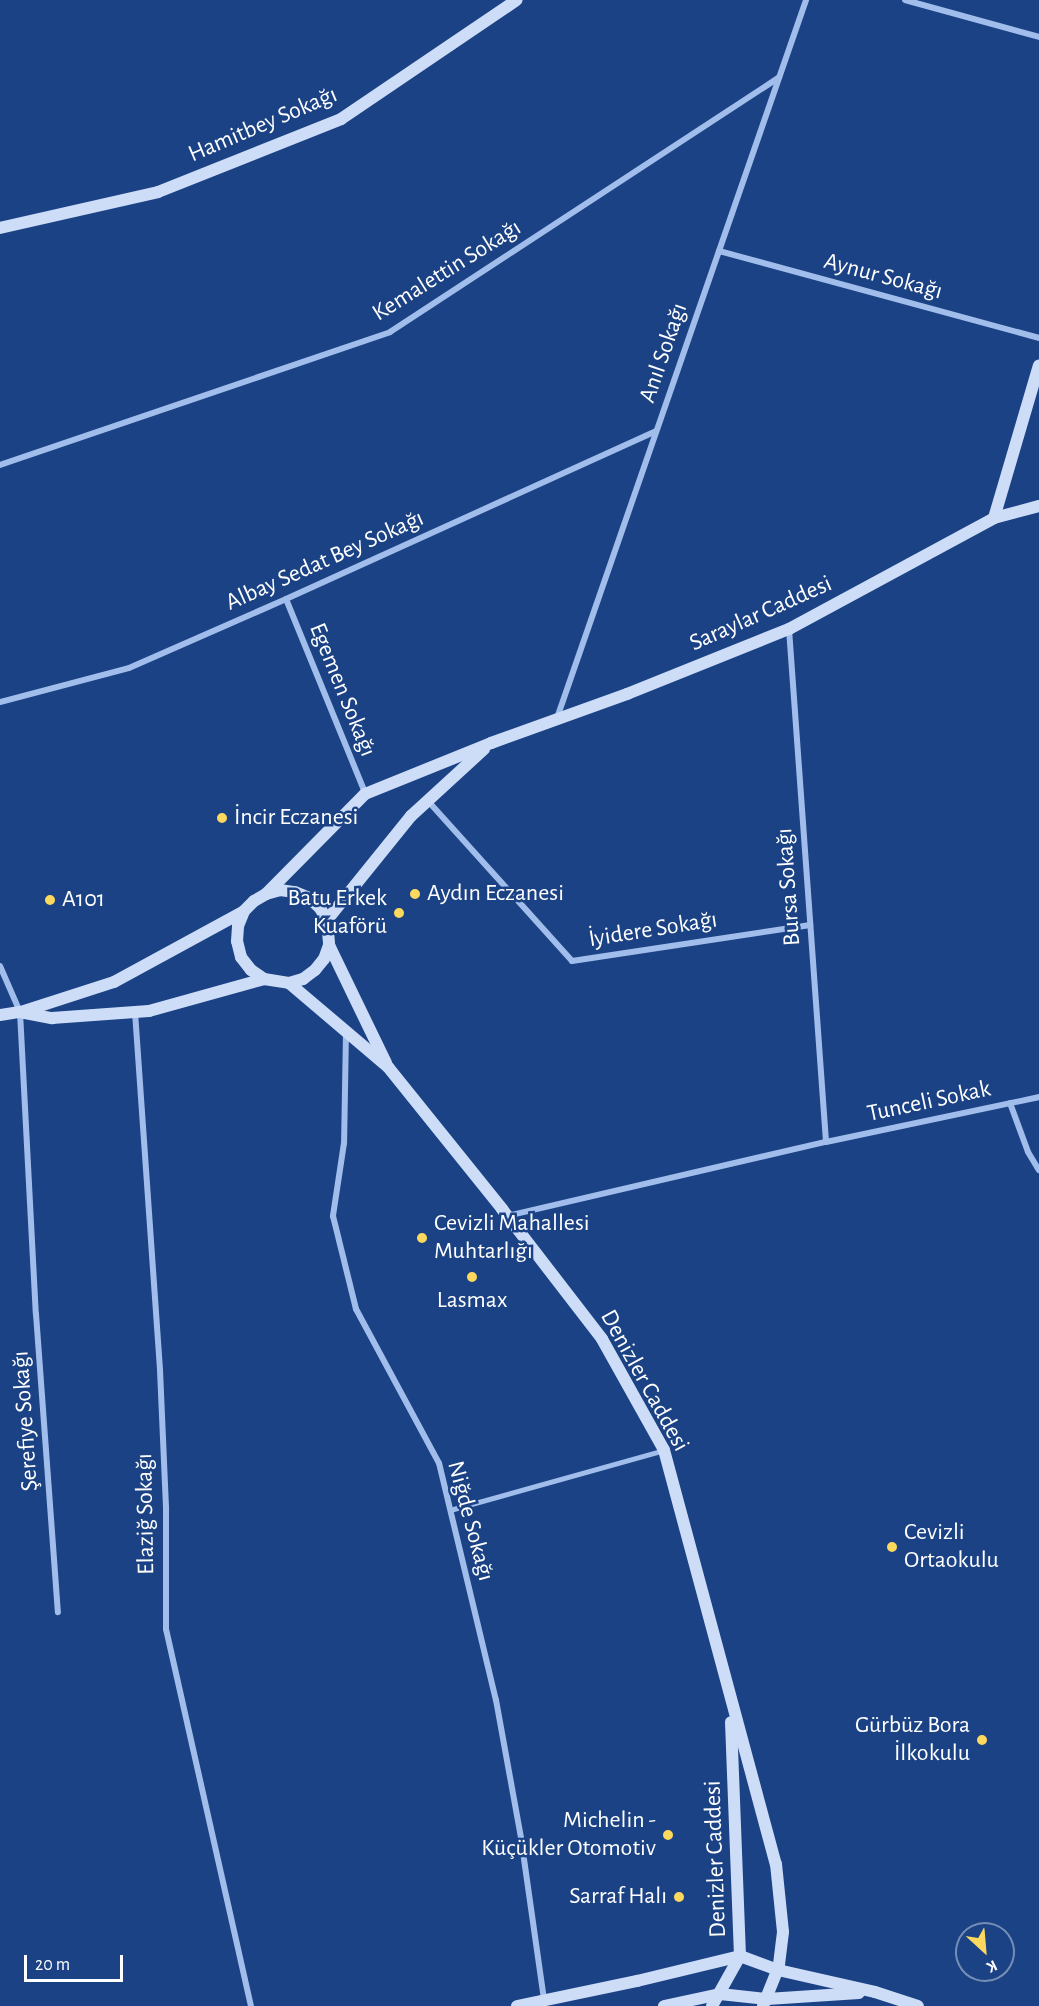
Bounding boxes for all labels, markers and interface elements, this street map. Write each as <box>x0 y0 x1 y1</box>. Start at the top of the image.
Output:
street label: Hamitbey Sokağı <box>184 81 342 169</box>
street label: Kemalettin Sokağı <box>367 214 527 328</box>
street label: Aynur Sokağı <box>821 247 945 307</box>
street label: Anıl Sokağı <box>634 299 694 407</box>
street label: Albay Sedat Bey Sokağı <box>221 504 429 618</box>
street label: Saraylar Caddesi <box>685 570 837 658</box>
street label: Egemen Sokağı <box>302 619 382 761</box>
place label: İncir Eczanesi <box>234 804 358 832</box>
marker: İncir Eczanesi <box>215 811 229 825</box>
street label: Bursa Sokağı <box>771 827 807 947</box>
place label: Aydın Eczanesi <box>427 880 564 908</box>
place label: Batu Erkek Kuaförü <box>287 885 387 941</box>
place label: A101 <box>62 886 105 914</box>
marker: Aydın Eczanesi <box>408 887 422 901</box>
marker: A101 <box>43 893 57 907</box>
marker: Batu Erkek Kuaförü <box>392 906 406 920</box>
street label: İyidere Sokağı <box>587 906 719 954</box>
street label: Tunceli Sokak <box>865 1075 993 1129</box>
place label: Cevizli Mahallesi Muhtarlığı <box>434 1210 590 1266</box>
marker: Cevizli Mahallesi Muhtarlığı <box>415 1231 429 1245</box>
marker: Lasmax <box>465 1270 479 1284</box>
place label: Lasmax <box>437 1287 507 1315</box>
street label: Denizler Caddesi <box>593 1305 695 1457</box>
street label: Şerefiye Sokağı <box>7 1350 45 1492</box>
street label: Elaziğ Sokağı <box>131 1453 161 1575</box>
street label: Niğde Sokağı <box>440 1458 500 1584</box>
place label: Cevizli Ortaokulu <box>904 1519 999 1575</box>
marker: Cevizli Ortaokulu <box>885 1540 899 1554</box>
place label: Gürbüz Bora İlkokulu <box>855 1712 970 1768</box>
marker: Gürbüz Bora İlkokulu <box>975 1733 989 1747</box>
street label: Denizler Caddesi <box>699 1780 733 1938</box>
place label: Michelin - Küçükler Otomotiv <box>481 1807 656 1863</box>
marker: Michelin - Küçükler Otomotiv <box>661 1828 675 1842</box>
place label: Sarraf Halı <box>569 1883 667 1911</box>
marker: Sarraf Halı <box>672 1890 686 1904</box>
north arrow <box>955 1922 1015 1982</box>
scale bar <box>27 1943 126 1981</box>
text: 20 m <box>35 1956 70 1974</box>
text: K <box>984 1957 1000 1976</box>

